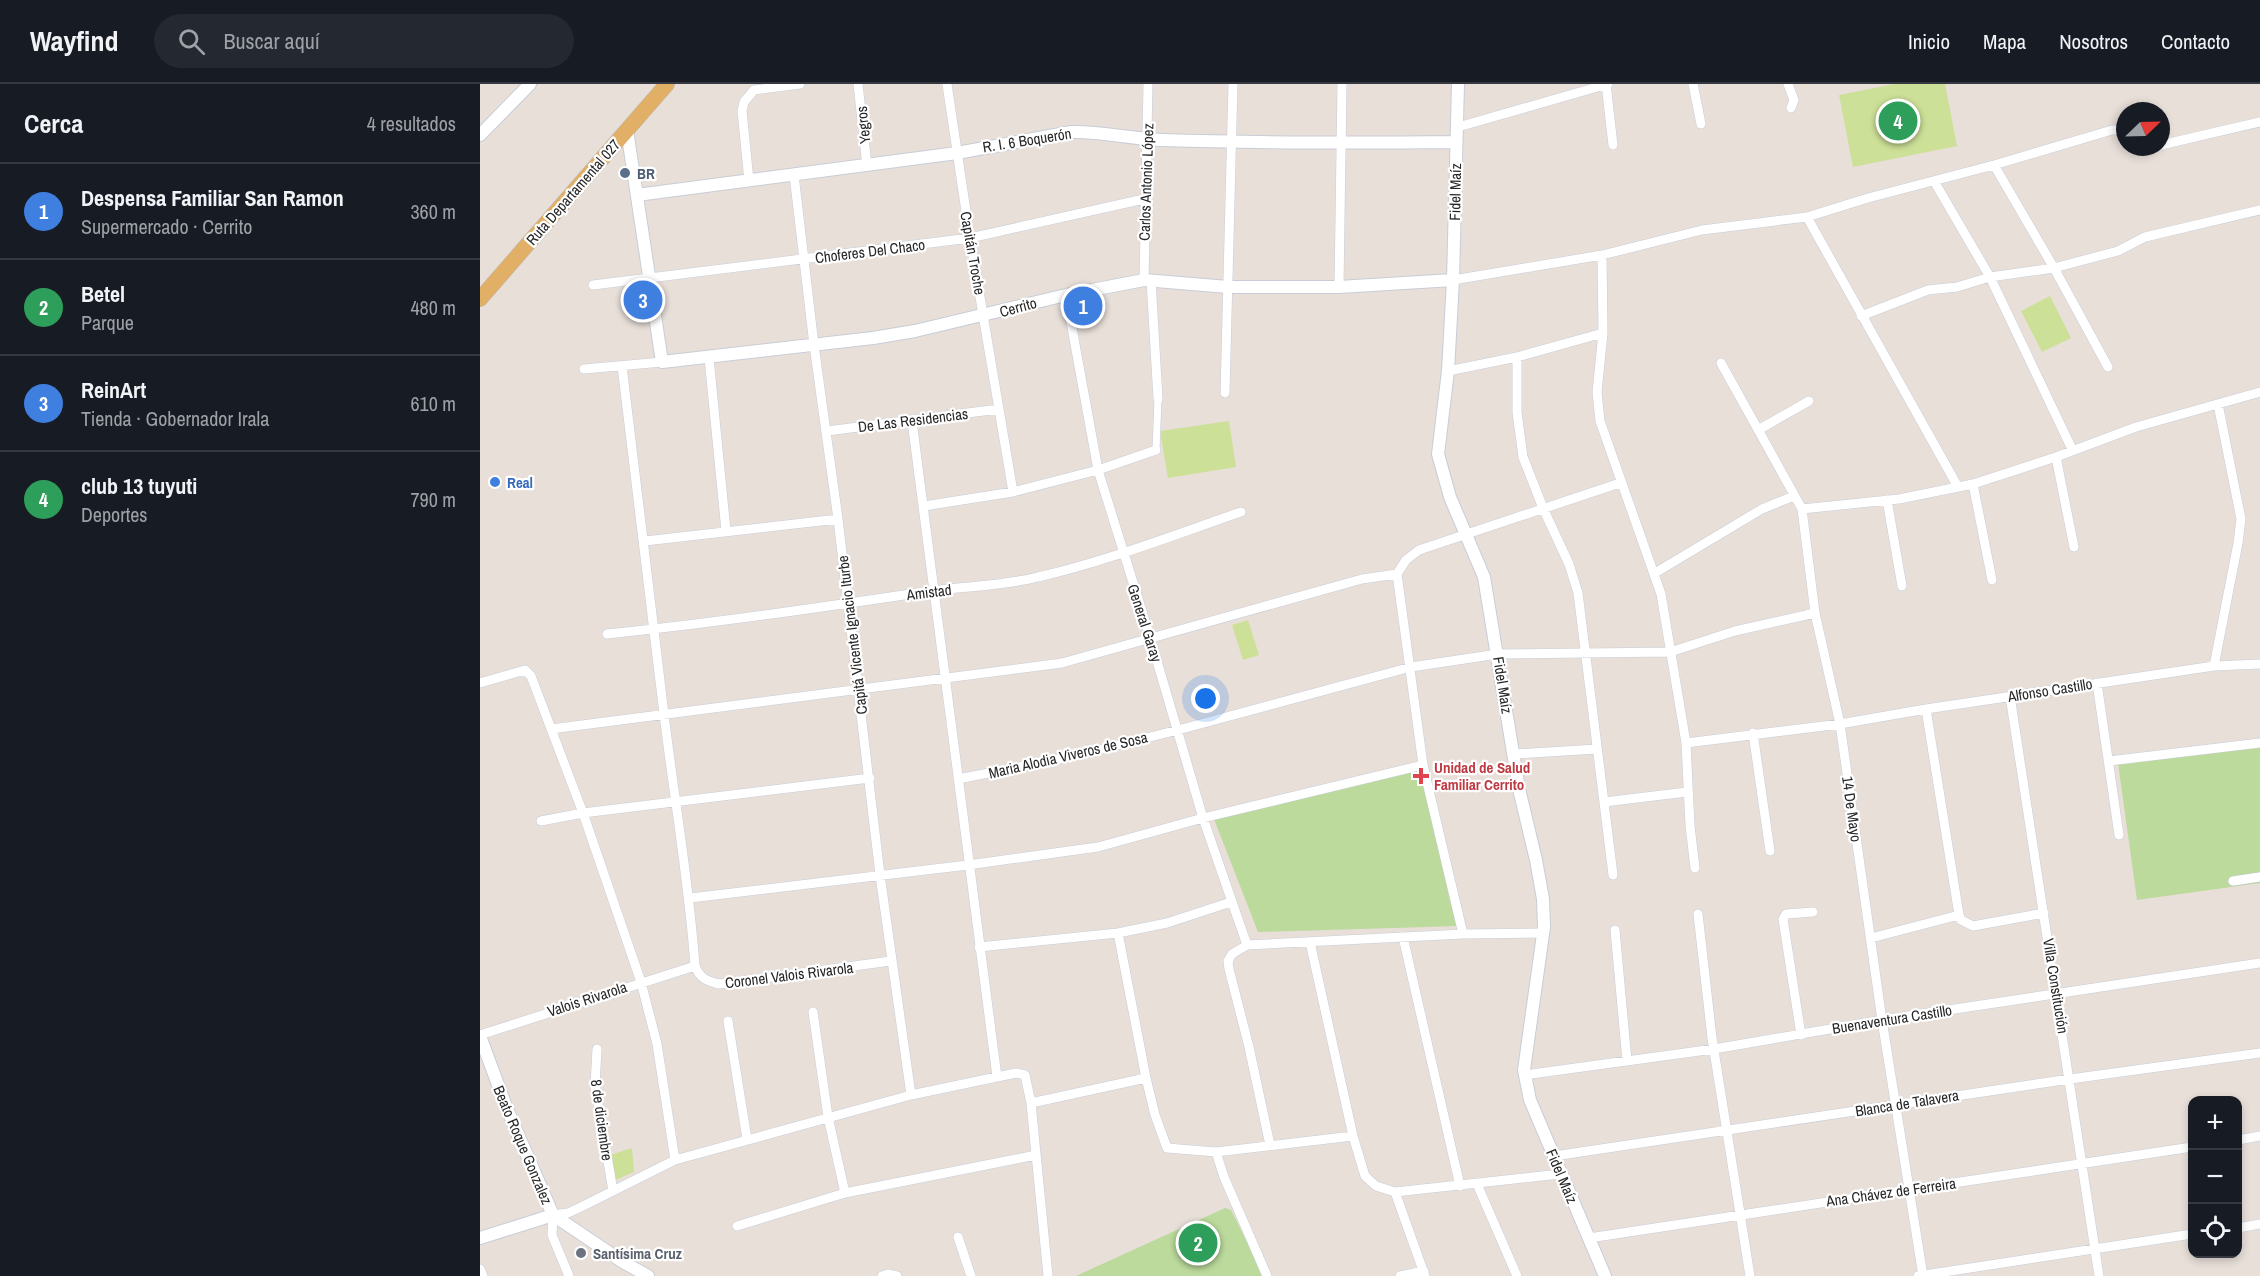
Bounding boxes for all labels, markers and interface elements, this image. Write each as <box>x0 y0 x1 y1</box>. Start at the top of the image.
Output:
search box <box>154 14 574 68</box>
text: Wayfind <box>30 22 118 60</box>
icon: search <box>175 25 208 58</box>
text: Buscar aquí <box>223 26 320 56</box>
text: Inicio <box>1908 27 1950 56</box>
text: Mapa <box>1983 27 2026 56</box>
text: Nosotros <box>2059 27 2128 56</box>
text: Contacto <box>2161 27 2230 56</box>
pin: 4 <box>1878 99 1918 144</box>
north arrow <box>2116 102 2170 156</box>
street label: Yegros <box>851 105 875 145</box>
text: Cerca <box>24 106 83 141</box>
text: 4 resultados <box>367 110 456 137</box>
street label: R. I. 6 Boquerón <box>981 123 1073 157</box>
street label: Carlos Antonio López <box>1133 123 1159 241</box>
street label: Ruta Departamental 027 <box>521 134 625 249</box>
place label: BR <box>637 163 655 184</box>
street label: Fidel Maíz <box>1444 163 1466 221</box>
marker: BR <box>618 166 632 180</box>
text: Despensa Familiar San Ramon <box>81 183 344 213</box>
text: 1 <box>39 198 48 225</box>
text: 360 m <box>410 198 456 225</box>
street label: Capitán Troche <box>955 210 991 296</box>
text: Supermercado · Cerrito <box>81 213 252 240</box>
street label: Choferes Del Chaco <box>814 234 926 268</box>
pin: 3 <box>624 278 662 322</box>
text: Betel <box>81 279 125 309</box>
pin: 1 <box>1064 284 1102 328</box>
street label: Cerrito <box>997 292 1039 322</box>
text: 2 <box>39 294 48 321</box>
text: 480 m <box>410 294 456 321</box>
text: Parque <box>81 309 134 336</box>
text: ReinArt <box>81 375 146 405</box>
text: 3 <box>39 390 48 417</box>
text: 610 m <box>410 390 456 417</box>
street label: De Las Residencias <box>857 403 969 437</box>
text: Tienda · Gobernador Irala <box>81 405 269 432</box>
text: club 13 tuyuti <box>81 471 197 501</box>
place label: Real <box>507 472 533 493</box>
marker: Real <box>488 475 502 489</box>
text: 4 <box>39 486 48 513</box>
text: 790 m <box>410 486 456 513</box>
text: Deportes <box>81 501 148 528</box>
street label: Capitá Vicente Ignacio Iturbe <box>832 554 872 716</box>
street label: Amistad <box>904 579 953 605</box>
street label: General Garay <box>1123 581 1168 665</box>
street label: Fidel Maíz <box>1488 655 1518 715</box>
street label: Alfonso Castillo <box>2005 673 2094 707</box>
your location <box>1191 684 1220 713</box>
street label: Maria Alodia Viveros de Sosa <box>986 726 1150 784</box>
place label: Unidad de Salud Familiar Cerrito <box>1434 757 1530 795</box>
marker: Unidad de Salud Familiar Cerrito <box>1412 767 1430 785</box>
street label: 14 De Mayo <box>1837 775 1867 843</box>
street label: Villa Constitución <box>2038 937 2074 1035</box>
street label: Coronel Valois Rivarola <box>724 957 854 993</box>
street label: Valois Rivarola <box>545 976 630 1022</box>
street label: Buenaventura Castillo <box>1831 999 1954 1039</box>
street label: 8 de diciembre <box>586 1078 618 1162</box>
street label: Beato Roque Gonzalez <box>488 1082 558 1208</box>
street label: Blanca de Talavera <box>1854 1084 1960 1122</box>
map controls <box>2188 1096 2242 1258</box>
button: + <box>2188 1096 2242 1150</box>
street label: Fidel Maíz <box>1541 1145 1583 1207</box>
button: − <box>2188 1150 2242 1204</box>
street label: Ana Chávez de Ferreira <box>1824 1172 1957 1212</box>
button: locate <box>2188 1204 2242 1258</box>
pin: 2 <box>1178 1220 1218 1266</box>
place label: Santísima Cruz <box>593 1243 682 1264</box>
marker: Santísima Cruz <box>574 1246 588 1260</box>

